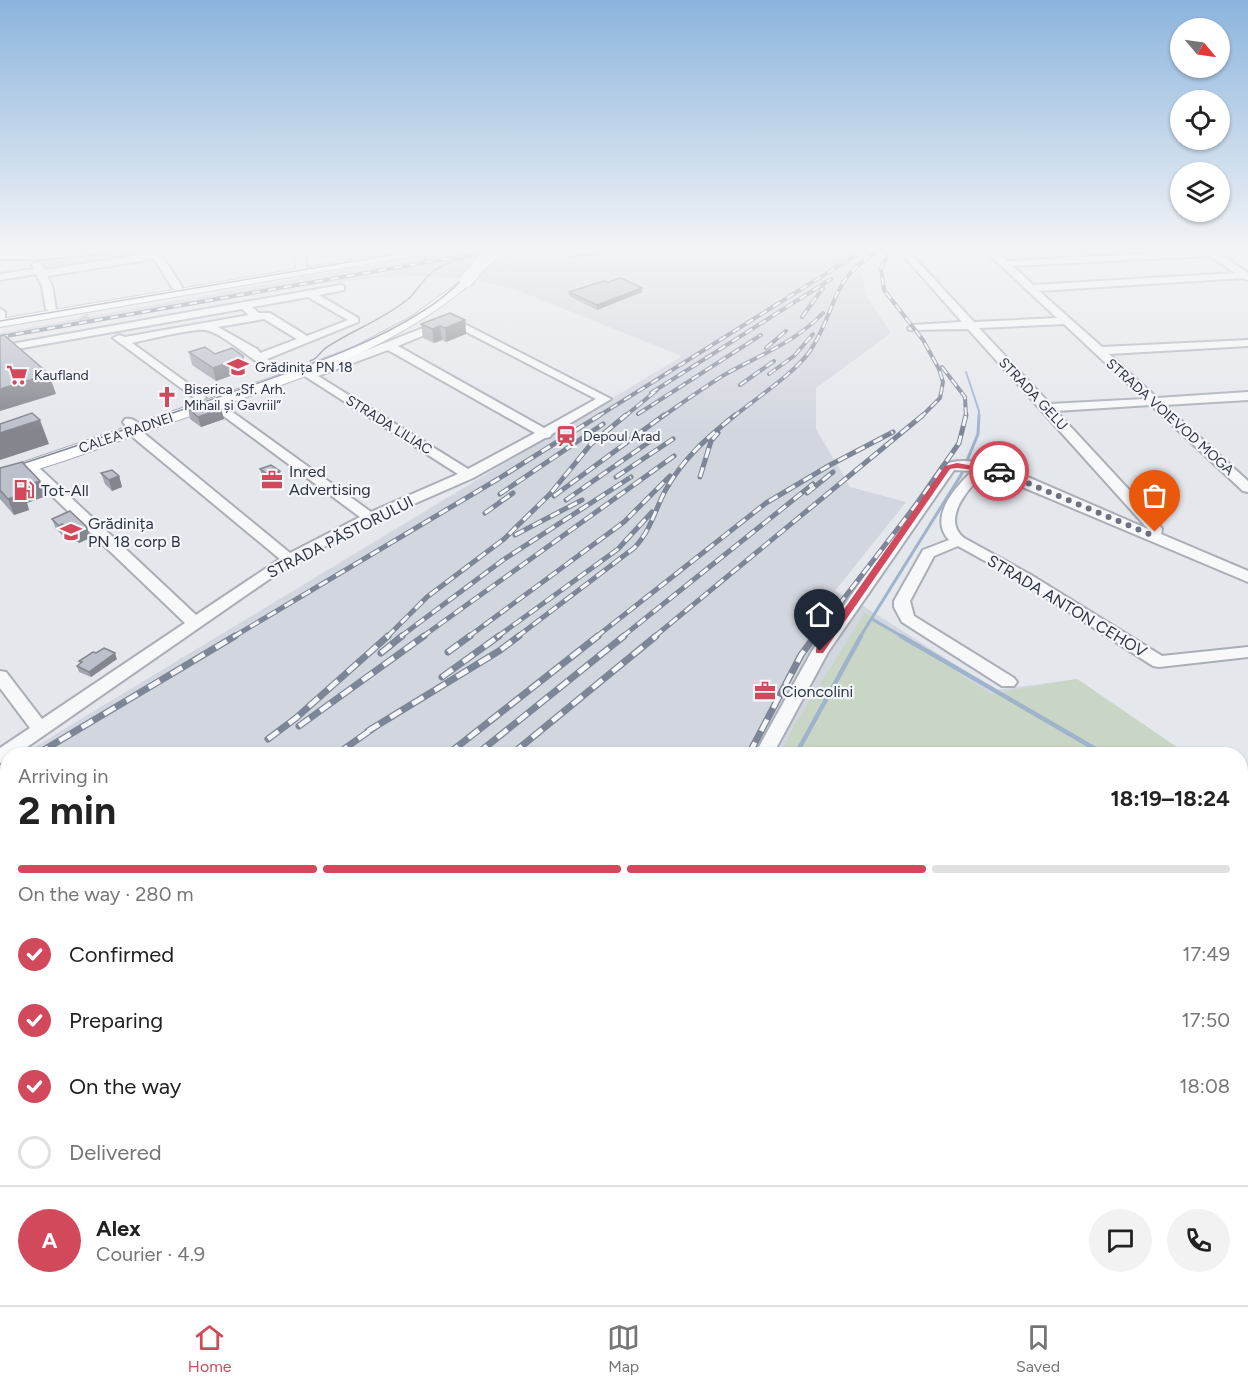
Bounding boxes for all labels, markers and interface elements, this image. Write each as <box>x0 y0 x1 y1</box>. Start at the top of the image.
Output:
north arrow <box>1170 18 1230 78</box>
map controls <box>1170 18 1230 222</box>
button: locate <box>1170 90 1230 150</box>
button: layers <box>1170 162 1230 222</box>
street label: STRADA GELU <box>995 354 1071 434</box>
school or university icon: Grădinița PN 18 <box>226 355 250 379</box>
street label: STRADA VOIEVOD MOGA <box>1103 355 1238 479</box>
place label: Grădinița PN 18 <box>255 359 353 376</box>
supermarket icon: Kaufland <box>5 363 29 387</box>
place label: Kaufland <box>34 367 89 384</box>
place label: Biserica „Sf. Arh. Mihail și Gavriil” <box>184 381 286 414</box>
church icon: Biserica „Sf. Arh. Mihail și Gavriil” <box>155 385 179 409</box>
street label: STRADA LILIAC <box>343 392 435 458</box>
street label: CALEA RADNEI <box>76 409 176 457</box>
station icon: Depoul Arad <box>554 424 578 448</box>
place label: Depoul Arad <box>583 428 661 445</box>
courier <box>969 441 1029 501</box>
icon: car <box>983 455 1016 488</box>
place label: Inred Advertising <box>289 462 371 499</box>
office icon: Inred Advertising <box>260 468 284 492</box>
pin <box>1129 470 1180 532</box>
fuel station icon: Tot-All <box>12 478 36 502</box>
icon: bag <box>1138 479 1171 512</box>
place label: Tot-All <box>41 481 89 500</box>
street label: STRADA PĂSTORULUI <box>264 492 416 582</box>
place label: Grădinița PN 18 corp B <box>88 514 181 551</box>
school or university icon: Grădinița PN 18 corp B <box>59 520 83 544</box>
street label: STRADA ANTON CEHOV <box>984 551 1150 661</box>
pin <box>794 589 845 651</box>
icon: home <box>803 598 836 631</box>
office icon: Cioncolini <box>753 679 777 703</box>
place label: Cioncolini <box>782 682 853 701</box>
text: Arriving in <box>18 764 108 788</box>
text: 18:19–18:24 <box>1110 785 1230 812</box>
text: 2 min <box>18 787 116 834</box>
text: On the way · 280 m <box>18 882 193 906</box>
icon: check <box>18 938 51 971</box>
text: Confirmed <box>69 941 174 968</box>
text: 17:49 <box>1182 942 1230 966</box>
icon: check <box>18 1004 51 1037</box>
text: Preparing <box>69 1007 163 1034</box>
text: 17:50 <box>1182 1008 1230 1032</box>
icon: check <box>18 1070 51 1103</box>
text: On the way <box>69 1073 181 1100</box>
text: 18:08 <box>1179 1074 1230 1098</box>
text: Delivered <box>69 1139 162 1166</box>
button: chat <box>1089 1209 1152 1272</box>
button: phone <box>1167 1209 1230 1272</box>
text: Alex <box>96 1215 141 1242</box>
text: A <box>42 1227 57 1254</box>
text: Courier · 4.9 <box>96 1242 205 1266</box>
tab: Home <box>188 1321 232 1376</box>
tab: Map <box>607 1321 640 1376</box>
tab: Saved <box>1016 1321 1060 1376</box>

